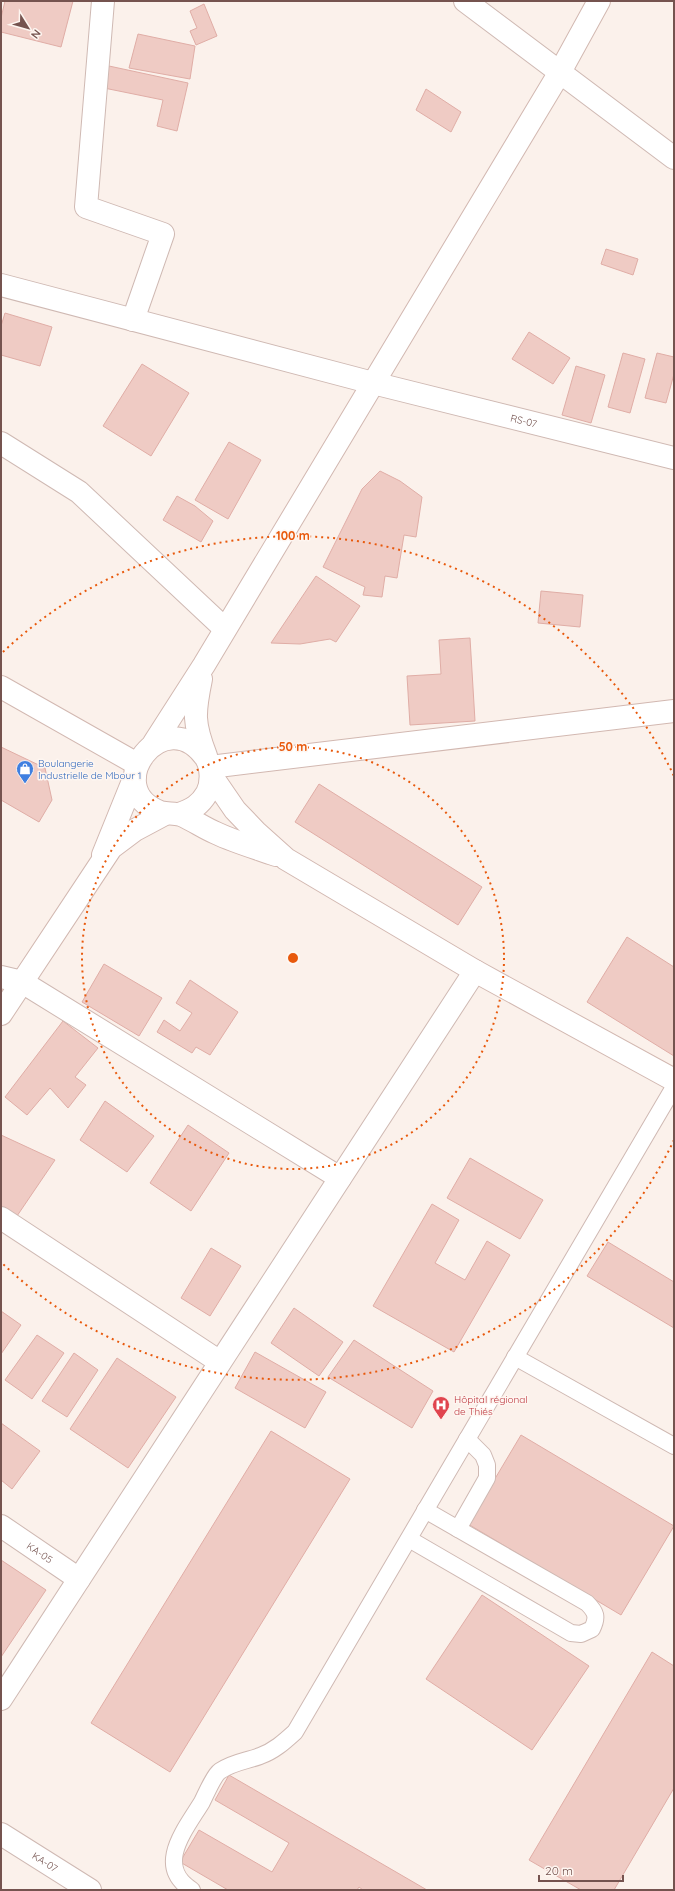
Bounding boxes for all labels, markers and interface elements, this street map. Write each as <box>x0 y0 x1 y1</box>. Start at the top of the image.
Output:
north arrow <box>8 8 48 48</box>
text: N <box>28 27 44 41</box>
street label: RS-07 <box>509 411 538 430</box>
text: 100 m <box>276 528 310 543</box>
text: 50 m <box>279 739 307 754</box>
place label: Boulangerie Industrielle de Mbour 1 <box>38 757 142 782</box>
shop icon: Boulangerie Industrielle de Mbour 1 <box>15 759 35 784</box>
centre of rings <box>286 951 300 965</box>
place label: Hôpital régional de Thiés <box>454 1393 528 1418</box>
hospital icon: Hôpital régional de Thiés <box>431 1395 451 1420</box>
street label: KA-05 <box>24 1539 55 1566</box>
street label: KA-07 <box>30 1849 60 1875</box>
scale bar <box>539 1857 623 1883</box>
text: 20 m <box>545 1863 573 1878</box>

